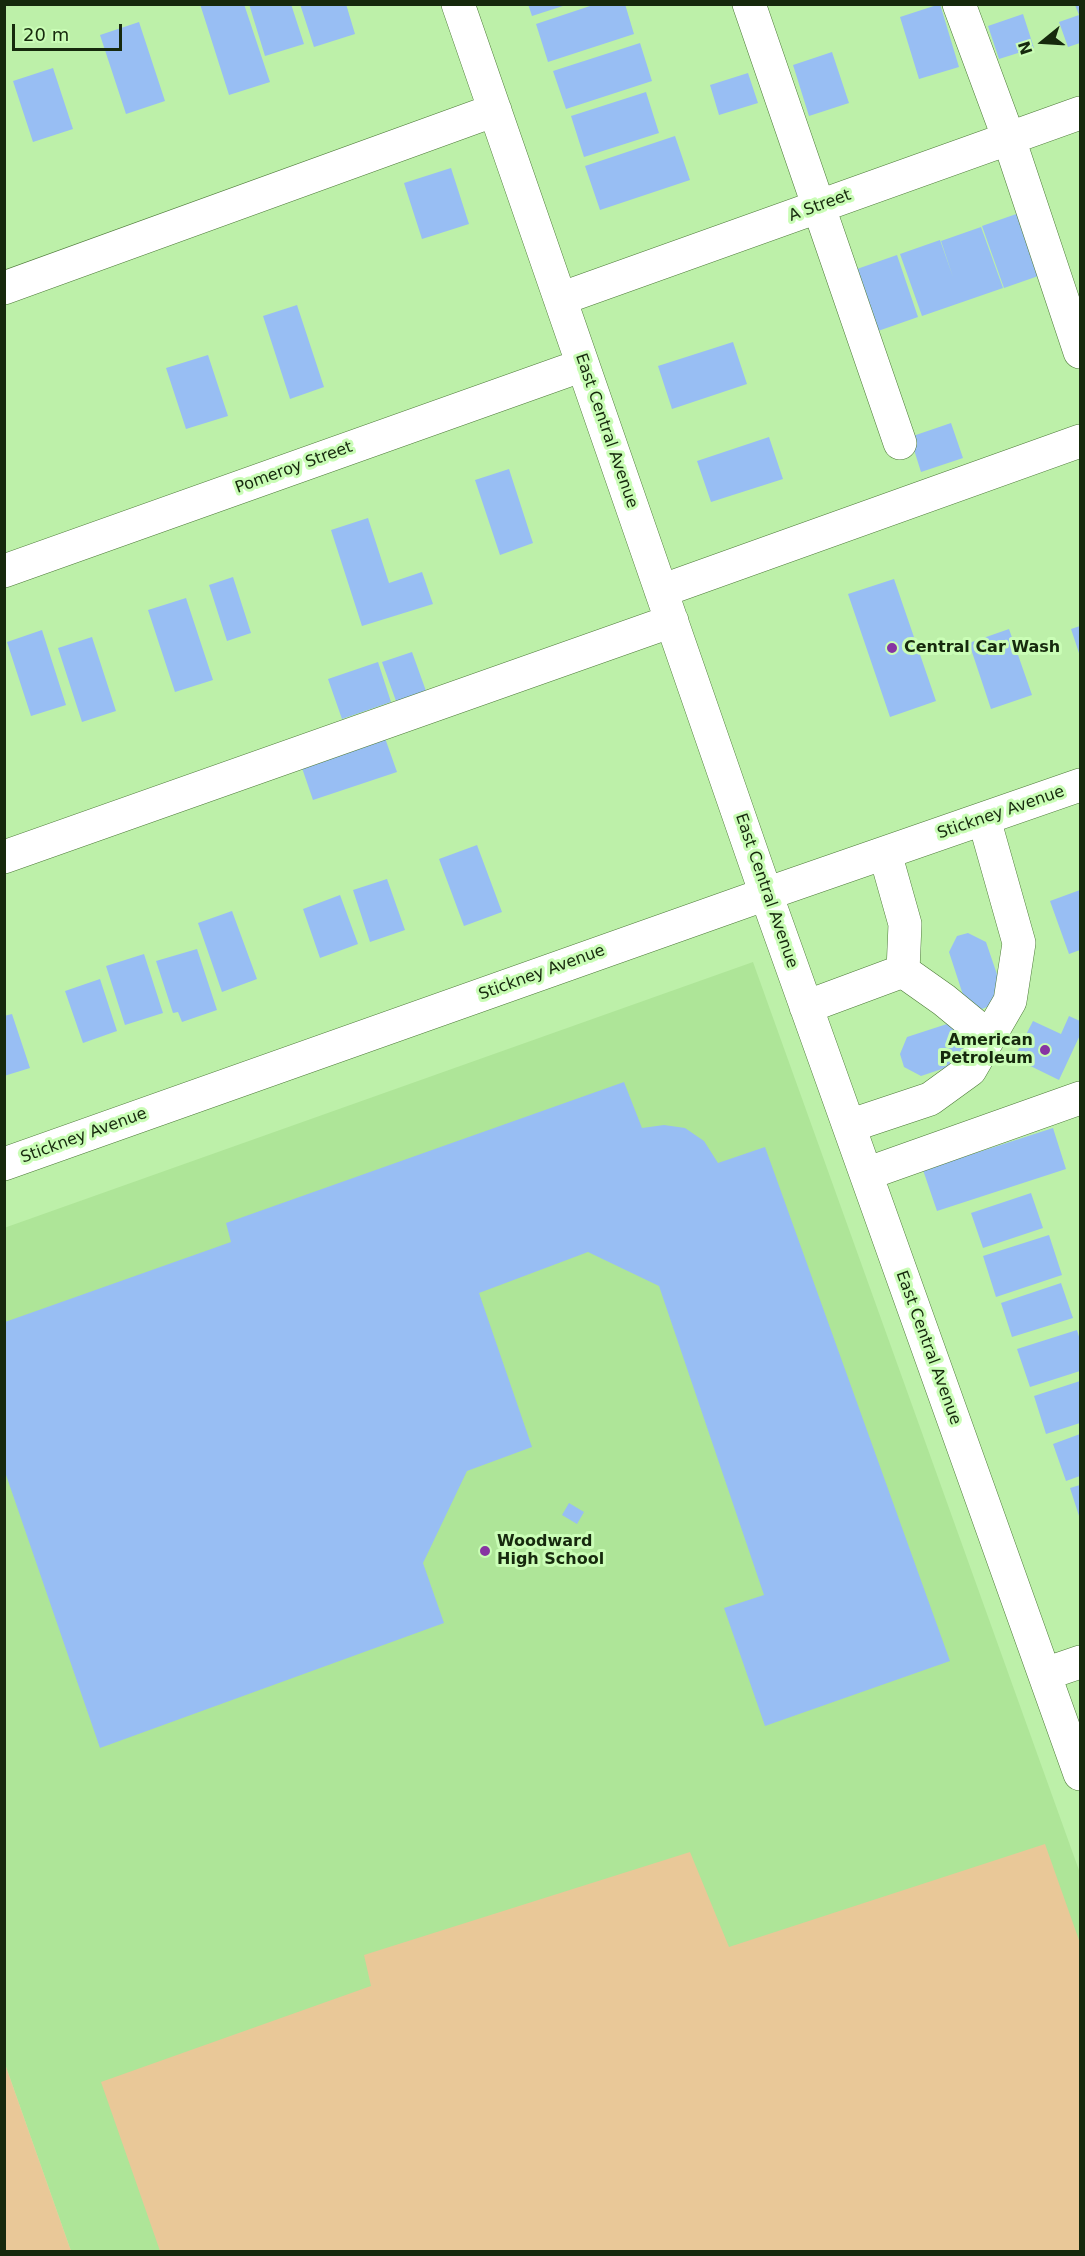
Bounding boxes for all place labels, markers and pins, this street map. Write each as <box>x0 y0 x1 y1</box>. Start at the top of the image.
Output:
place label: Central Car Wash <box>904 638 1060 658</box>
marker: Central Car Wash <box>885 641 899 655</box>
place label: American Petroleum <box>939 1031 1033 1069</box>
marker: American Petroleum <box>1038 1043 1052 1057</box>
place label: Woodward High School <box>497 1532 604 1570</box>
marker: Woodward High School <box>478 1544 492 1558</box>

